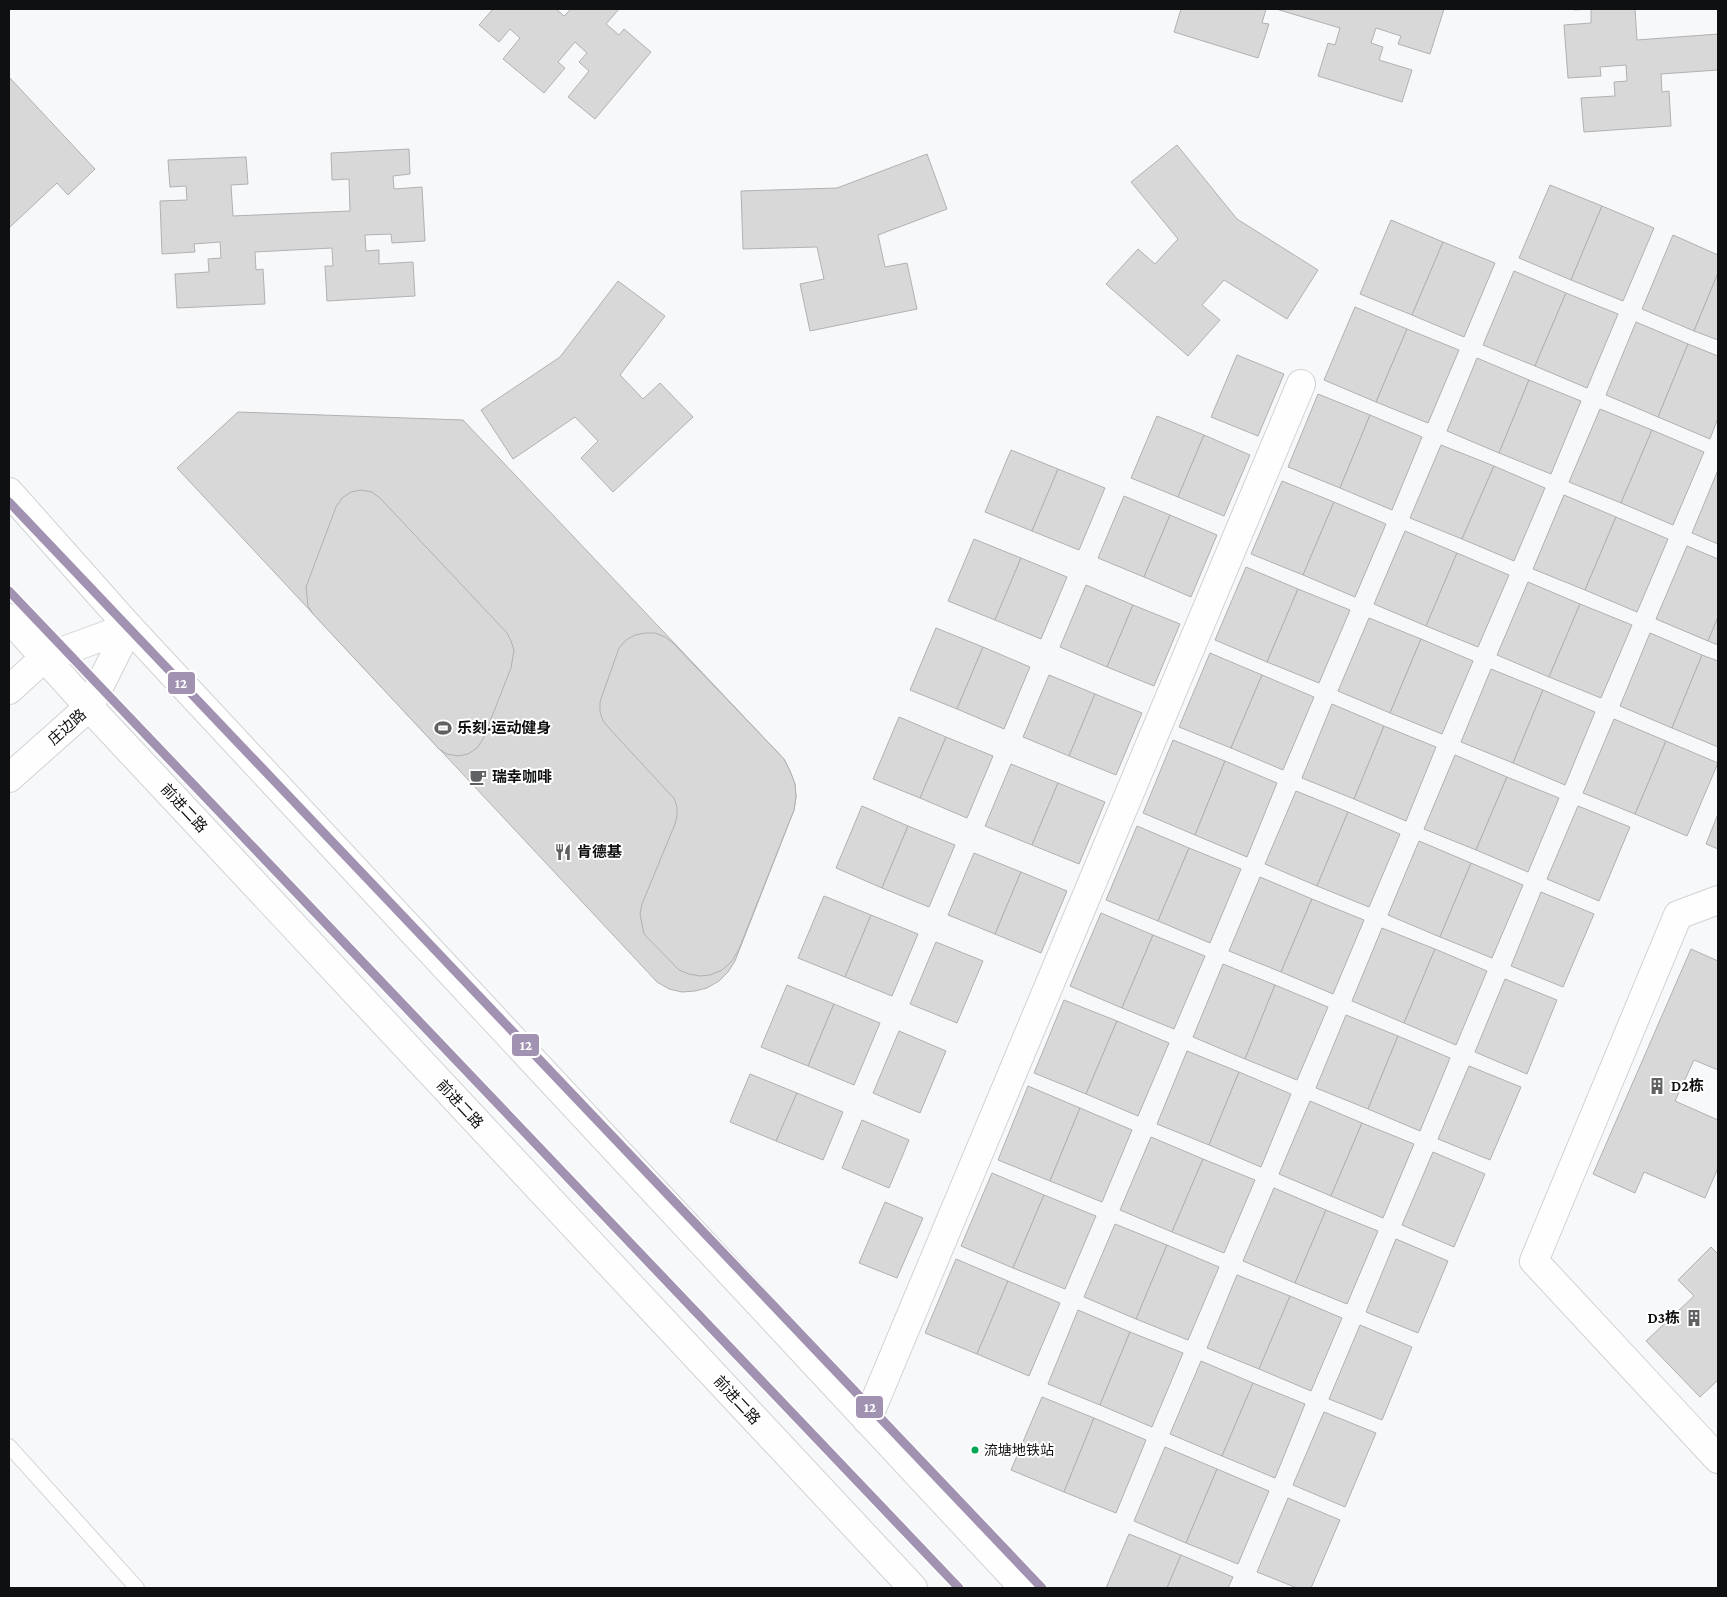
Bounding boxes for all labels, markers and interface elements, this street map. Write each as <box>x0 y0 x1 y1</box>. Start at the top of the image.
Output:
line badge: 12 <box>167 671 196 695</box>
text: 12 <box>175 675 187 691</box>
street label: 庄边路 <box>45 706 89 748</box>
sports icon: 乐刻·运动健身 <box>433 718 453 738</box>
place label: 乐刻·运动健身 <box>457 719 551 736</box>
cafe icon: 瑞幸咖啡 <box>468 767 488 787</box>
place label: 瑞幸咖啡 <box>492 769 552 785</box>
street label: 前进二路 <box>158 781 210 835</box>
restaurant icon: 肯德基 <box>553 842 573 862</box>
place label: 肯德基 <box>577 843 622 860</box>
line badge: 12 <box>511 1033 540 1057</box>
text: 12 <box>520 1037 532 1053</box>
building icon: D2栋 <box>1647 1076 1667 1096</box>
street label: 前进二路 <box>434 1077 486 1131</box>
place label: D2栋 <box>1671 1077 1704 1094</box>
building icon: D3栋 <box>1684 1308 1704 1328</box>
place label: D3栋 <box>1647 1309 1680 1326</box>
street label: 前进二路 <box>711 1373 763 1427</box>
line badge: 12 <box>855 1395 884 1419</box>
text: 12 <box>864 1399 876 1415</box>
place label: 流塘地铁站 <box>984 1442 1054 1458</box>
marker: 流塘地铁站 <box>970 1445 980 1455</box>

